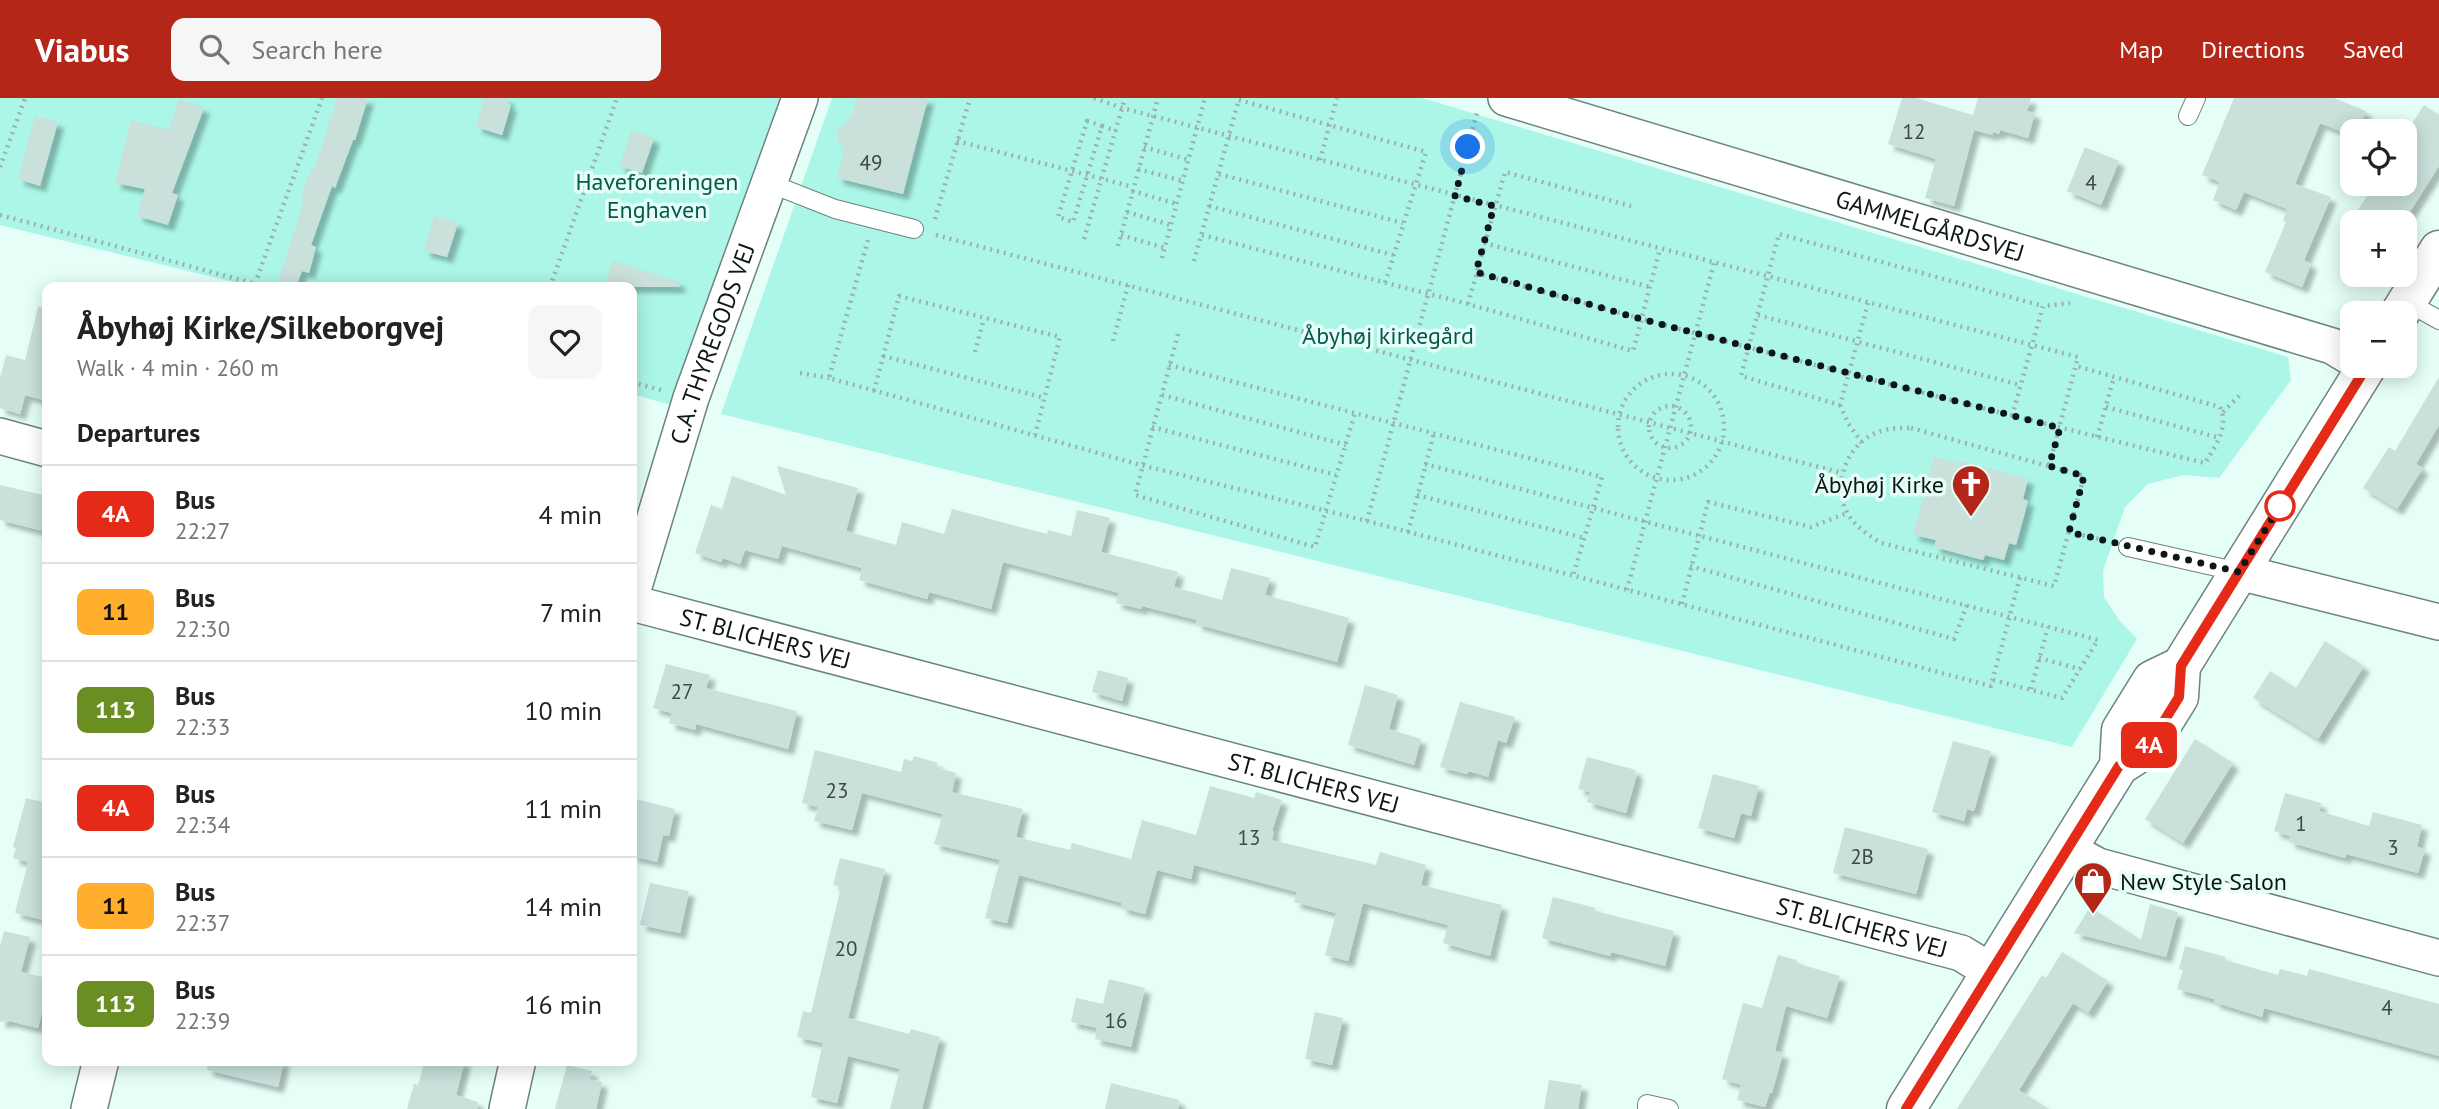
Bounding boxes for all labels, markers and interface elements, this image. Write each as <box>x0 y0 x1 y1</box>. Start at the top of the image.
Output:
search box <box>171 18 661 81</box>
text: Viabus <box>35 28 129 71</box>
icon: search <box>195 30 233 68</box>
text: Search here <box>251 33 383 66</box>
text: Map <box>2119 34 2163 65</box>
text: Directions <box>2201 34 2305 65</box>
text: Saved <box>2343 34 2404 65</box>
house number: 12 <box>1903 118 1925 145</box>
map controls <box>2340 119 2417 378</box>
button: locate <box>2340 119 2417 196</box>
your location <box>1450 129 1485 164</box>
house number: 49 <box>860 149 882 176</box>
park label: Haveforeningen Enghaven <box>575 166 739 225</box>
house number: 4 <box>2085 169 2097 196</box>
street label: GAMMELGÅRDSVEJ <box>1832 182 2028 268</box>
button: + <box>2340 210 2417 287</box>
street label: C.A. THYREGODS VEJ <box>662 239 762 448</box>
button: − <box>2340 301 2417 378</box>
text: Åbyhøj Kirke/Silkeborgvej <box>77 305 444 348</box>
button: heart <box>528 305 602 379</box>
park label: Åbyhøj kirkegård <box>1302 320 1474 351</box>
text: Walk · 4 min · 260 m <box>77 353 279 382</box>
text: Departures <box>77 416 200 449</box>
church icon: Åbyhøj Kirke <box>1950 463 1992 518</box>
place label: Åbyhøj Kirke <box>1815 469 1944 500</box>
text: Bus <box>175 483 215 516</box>
unlabelled marker <box>2265 491 2295 521</box>
text: 4A <box>101 498 130 529</box>
text: 4 min <box>539 498 602 531</box>
text: 22:27 <box>175 516 230 545</box>
text: Bus <box>175 581 215 614</box>
text: 11 <box>102 596 129 627</box>
text: 7 min <box>540 596 602 629</box>
street label: ST. BLICHERS VEJ <box>677 601 854 676</box>
text: 22:30 <box>175 614 230 643</box>
house number: 27 <box>671 678 693 705</box>
text: Bus <box>175 679 215 712</box>
text: 113 <box>95 694 136 725</box>
text: 10 min <box>524 694 602 727</box>
text: 22:33 <box>175 712 230 741</box>
line badge: 4A <box>2118 722 2180 768</box>
text: 4A <box>2135 729 2163 760</box>
street label: ST. BLICHERS VEJ <box>1225 745 1403 820</box>
text: Bus <box>175 777 215 810</box>
house number: 23 <box>826 777 848 804</box>
text: 4A <box>101 792 130 823</box>
text: 11 min <box>524 792 602 825</box>
text: 22:34 <box>175 810 230 839</box>
house number: 1 <box>2295 810 2307 837</box>
house number: 13 <box>1238 824 1260 851</box>
house number: 3 <box>2387 834 2399 861</box>
house number: 2B <box>1850 843 1874 870</box>
shop icon: New Style Salon <box>2072 860 2114 915</box>
place label: New Style Salon <box>2120 866 2287 897</box>
text: Bus <box>175 875 215 908</box>
text: 11 <box>102 890 129 921</box>
text: 14 min <box>524 890 602 923</box>
street label: ST. BLICHERS VEJ <box>1773 890 1951 964</box>
text: 22:37 <box>175 908 230 937</box>
house number: 20 <box>835 935 857 962</box>
text: Bus <box>175 973 215 1006</box>
text: 113 <box>95 988 136 1019</box>
text: 16 min <box>524 988 602 1021</box>
house number: 4 <box>2381 994 2393 1021</box>
text: 22:39 <box>175 1006 230 1035</box>
house number: 16 <box>1105 1007 1127 1034</box>

